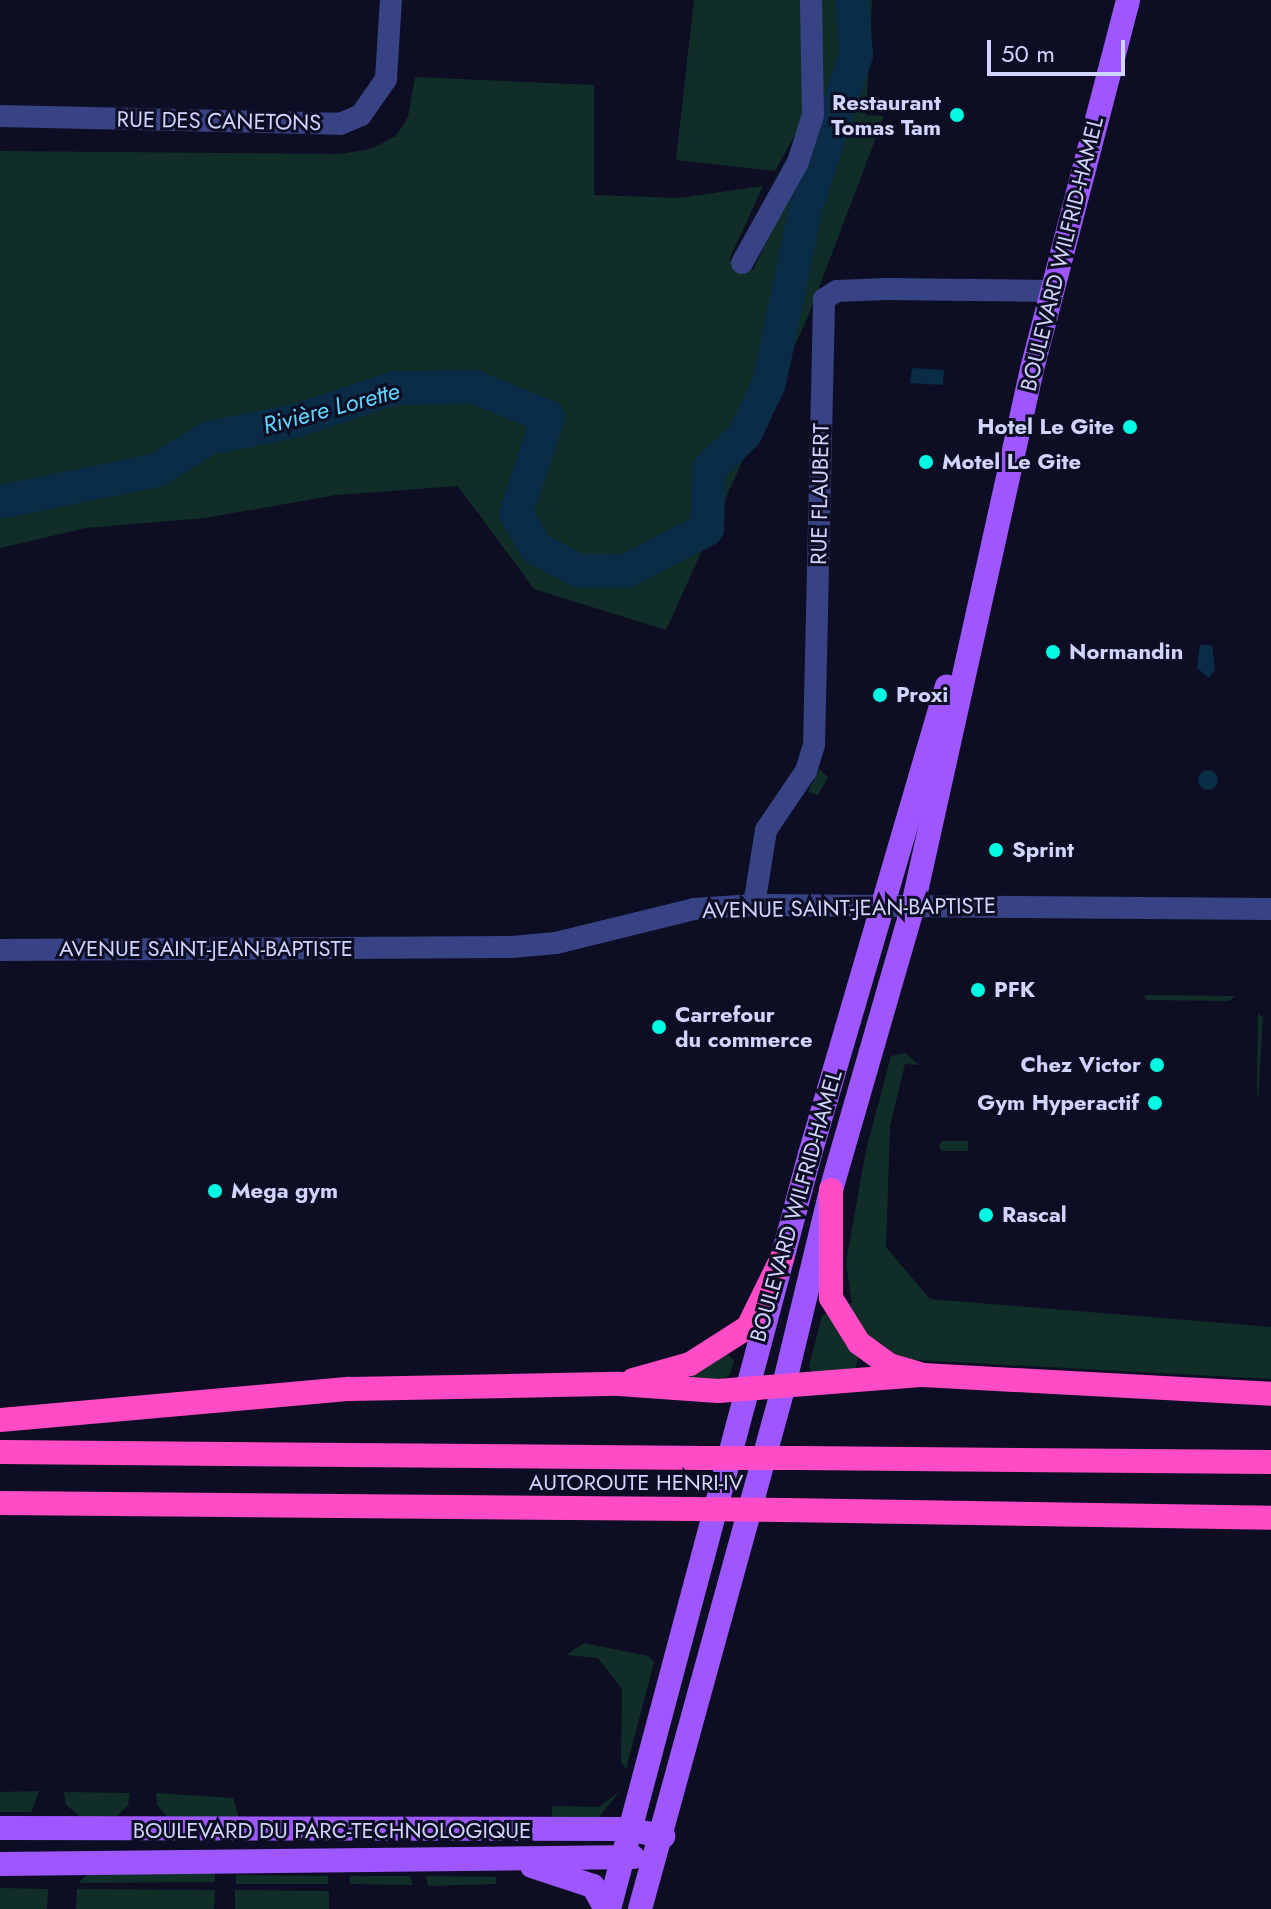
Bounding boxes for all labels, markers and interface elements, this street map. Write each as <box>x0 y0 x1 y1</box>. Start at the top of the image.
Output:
scale bar <box>991 24 1129 74</box>
text: 50 m <box>1001 36 1055 71</box>
place label: Restaurant Tomas Tam <box>831 89 941 140</box>
street label: RUE DES CANETONS <box>117 106 321 136</box>
marker: Restaurant Tomas Tam <box>948 106 966 124</box>
street label: BOULEVARD WILFRID-HAMEL <box>1015 114 1109 394</box>
water label: Rivière Lorette <box>260 376 402 440</box>
place label: Hotel Le Gite <box>977 414 1114 440</box>
marker: Hotel Le Gite <box>1121 418 1139 436</box>
street label: RUE FLAUBERT <box>806 423 834 565</box>
place label: Motel Le Gite <box>942 449 1081 475</box>
marker: Motel Le Gite <box>917 453 935 471</box>
place label: Normandin <box>1069 639 1183 665</box>
marker: Normandin <box>1044 643 1062 661</box>
place label: Proxi <box>896 682 948 708</box>
marker: Proxi <box>871 686 889 704</box>
place label: Sprint <box>1012 837 1074 863</box>
marker: Sprint <box>987 841 1005 859</box>
street label: AVENUE SAINT-JEAN-BAPTISTE <box>702 892 996 924</box>
street label: AVENUE SAINT-JEAN-BAPTISTE <box>59 936 353 962</box>
place label: PFK <box>994 977 1035 1003</box>
marker: PFK <box>969 981 987 999</box>
place label: Carrefour du commerce <box>675 1001 813 1052</box>
marker: Carrefour du commerce <box>650 1018 668 1036</box>
place label: Chez Victor <box>1021 1052 1141 1078</box>
marker: Chez Victor <box>1148 1056 1166 1074</box>
street label: BOULEVARD WILFRID-HAMEL <box>745 1067 847 1345</box>
place label: Gym Hyperactif <box>977 1090 1139 1116</box>
marker: Gym Hyperactif <box>1146 1094 1164 1112</box>
place label: Mega gym <box>231 1178 338 1204</box>
marker: Mega gym <box>206 1182 224 1200</box>
place label: Rascal <box>1002 1202 1067 1228</box>
marker: Rascal <box>977 1206 995 1224</box>
street label: AUTOROUTE HENRI-IV <box>529 1470 743 1496</box>
street label: BOULEVARD DU PARC-TECHNOLOGIQUE <box>133 1818 531 1844</box>

